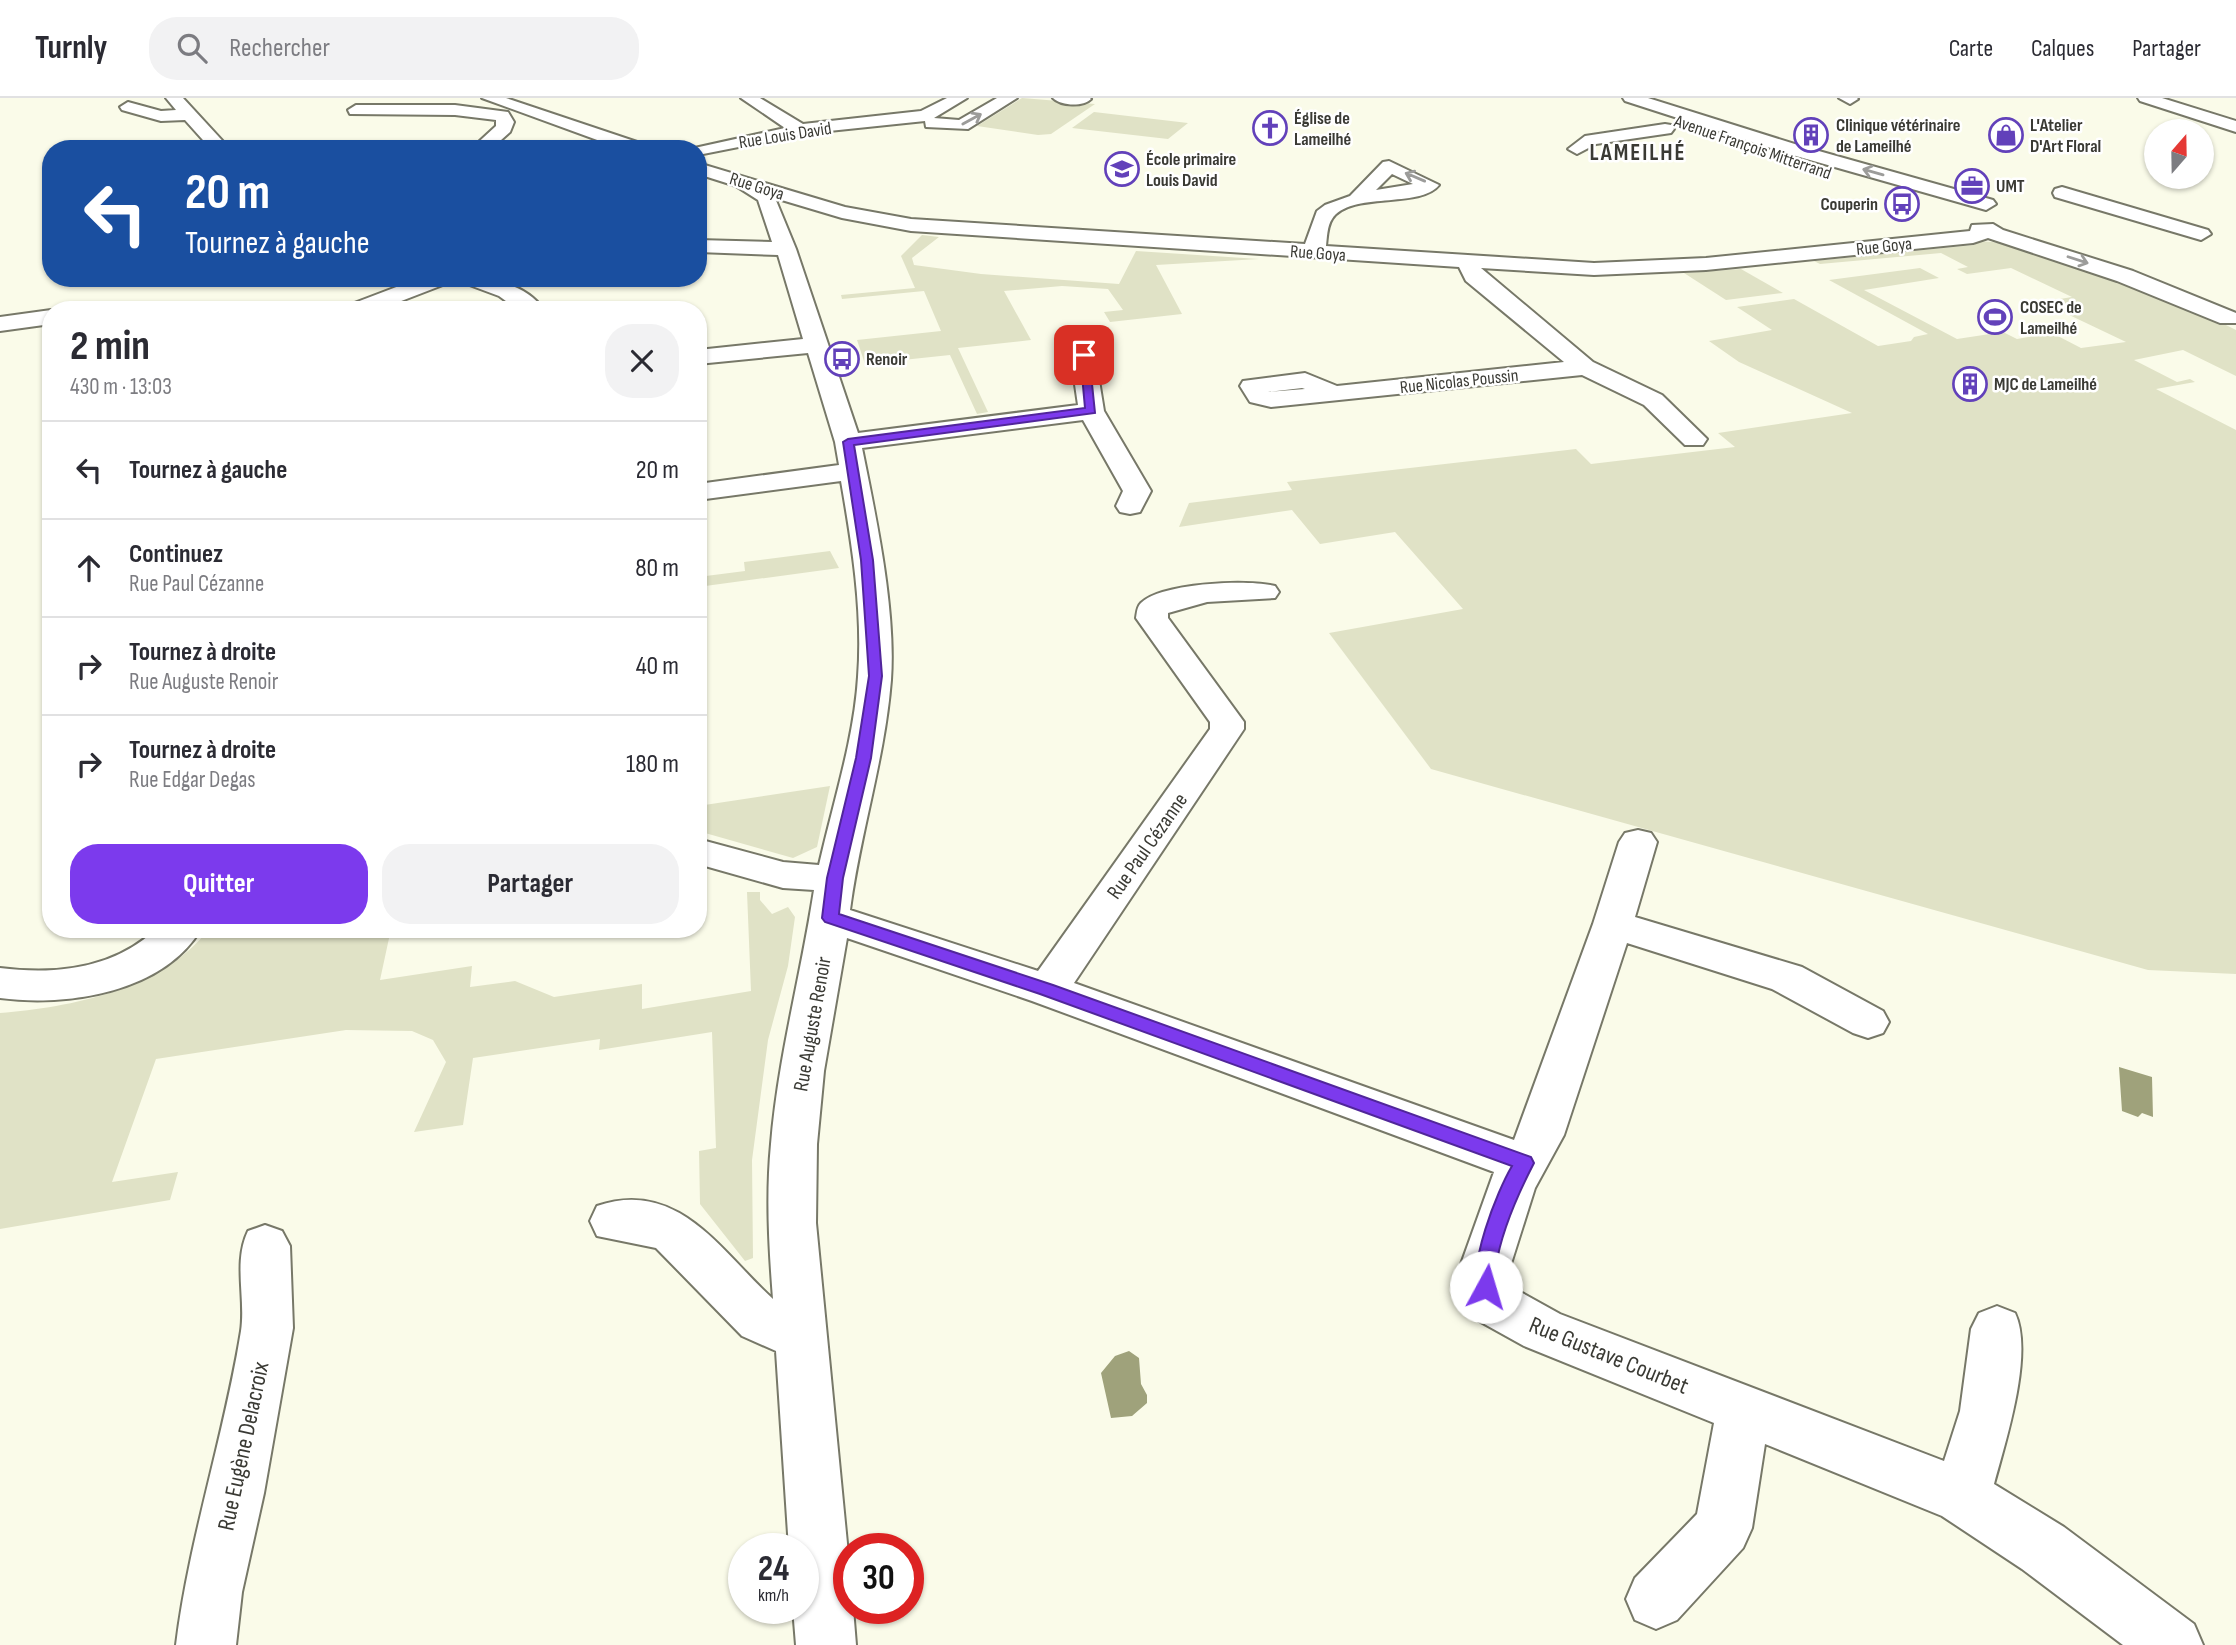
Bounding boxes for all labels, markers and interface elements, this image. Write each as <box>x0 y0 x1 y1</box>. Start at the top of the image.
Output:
search box <box>149 17 639 80</box>
text: Turnly <box>35 28 107 68</box>
icon: search <box>173 29 211 67</box>
text: Rechercher <box>229 33 330 64</box>
text: Carte <box>1949 34 1993 63</box>
text: Calques <box>2031 34 2094 63</box>
text: Partager <box>2132 34 2201 63</box>
place label: Église de Lameilhé <box>1294 108 1351 150</box>
church icon: Église de Lameilhé <box>1251 109 1289 147</box>
street label: Avenue François Mitterrand <box>1671 110 1834 184</box>
one-way arrow <box>962 112 982 126</box>
place label: Clinique vétérinaire de Lameilhé <box>1836 115 1961 157</box>
place label: L'Atelier D'Art Floral <box>2030 115 2101 157</box>
building icon: Clinique vétérinaire de Lameilhé <box>1792 116 1830 154</box>
shop icon: L'Atelier D'Art Floral <box>1987 116 2025 154</box>
street label: Rue Louis David <box>737 118 833 153</box>
north arrow <box>2144 119 2214 189</box>
map controls <box>2144 119 2214 189</box>
district label: LAMEILHÉ <box>1589 139 1687 167</box>
place label: École primaire Louis David <box>1146 149 1236 191</box>
school or university icon: École primaire Louis David <box>1103 150 1141 188</box>
text: 20 m <box>185 164 270 223</box>
one-way arrow <box>1862 165 1884 178</box>
office icon: UMT <box>1953 167 1991 205</box>
icon: left <box>70 168 161 259</box>
street label: Rue Goya <box>727 168 787 205</box>
one-way arrow <box>1405 170 1427 183</box>
place label: UMT <box>1996 176 2025 197</box>
bus stop icon: Couperin <box>1883 185 1921 223</box>
place label: Couperin <box>1820 194 1878 215</box>
text: Tournez à gauche <box>185 224 370 263</box>
street label: Rue Goya <box>1855 233 1913 260</box>
street label: Rue Goya <box>1289 241 1347 266</box>
one-way arrow <box>2066 255 2088 267</box>
place label: COSEC de Lameilhé <box>2020 297 2082 339</box>
sports icon: COSEC de Lameilhé <box>1976 298 2014 336</box>
text: 2 min <box>70 321 150 372</box>
button: close <box>605 324 679 398</box>
pin <box>1054 325 1114 385</box>
icon: arrive <box>1065 336 1103 374</box>
bus stop icon: Renoir <box>823 340 861 378</box>
place label: Renoir <box>866 349 908 370</box>
street label: Rue Nicolas Poussin <box>1399 365 1519 398</box>
building icon: MJC de Lameilhé <box>1951 365 1989 403</box>
text: 430 m · 13:03 <box>70 373 172 401</box>
place label: MJC de Lameilhé <box>1994 374 2097 395</box>
icon: left <box>70 451 108 489</box>
text: Tournez à gauche <box>129 455 287 486</box>
text: 20 m <box>636 455 679 486</box>
text: Continuez <box>129 539 223 570</box>
icon: ahead <box>70 549 108 587</box>
text: 80 m <box>635 553 679 584</box>
text: Rue Paul Cézanne <box>129 570 264 598</box>
text: Tournez à droite <box>129 637 276 668</box>
icon: right <box>70 647 108 685</box>
text: 40 m <box>636 651 679 682</box>
text: Rue Auguste Renoir <box>129 668 278 696</box>
text: Tournez à droite <box>129 735 276 766</box>
icon: right <box>70 745 108 783</box>
text: 180 m <box>626 749 679 780</box>
text: Rue Edgar Degas <box>129 766 256 794</box>
street label: Rue Paul Cézanne <box>1102 789 1193 904</box>
button: Quitter <box>70 844 368 924</box>
button: Partager <box>382 844 679 924</box>
street label: Rue Auguste Renoir <box>788 955 837 1093</box>
position arrow <box>1449 1250 1523 1324</box>
street label: Rue Gustave Courbet <box>1525 1310 1693 1401</box>
street label: Rue Eugène Delacroix <box>211 1359 276 1533</box>
speed limit sign: 30 <box>833 1533 924 1624</box>
text: 24 <box>758 1548 789 1591</box>
text: km/h <box>758 1585 789 1606</box>

